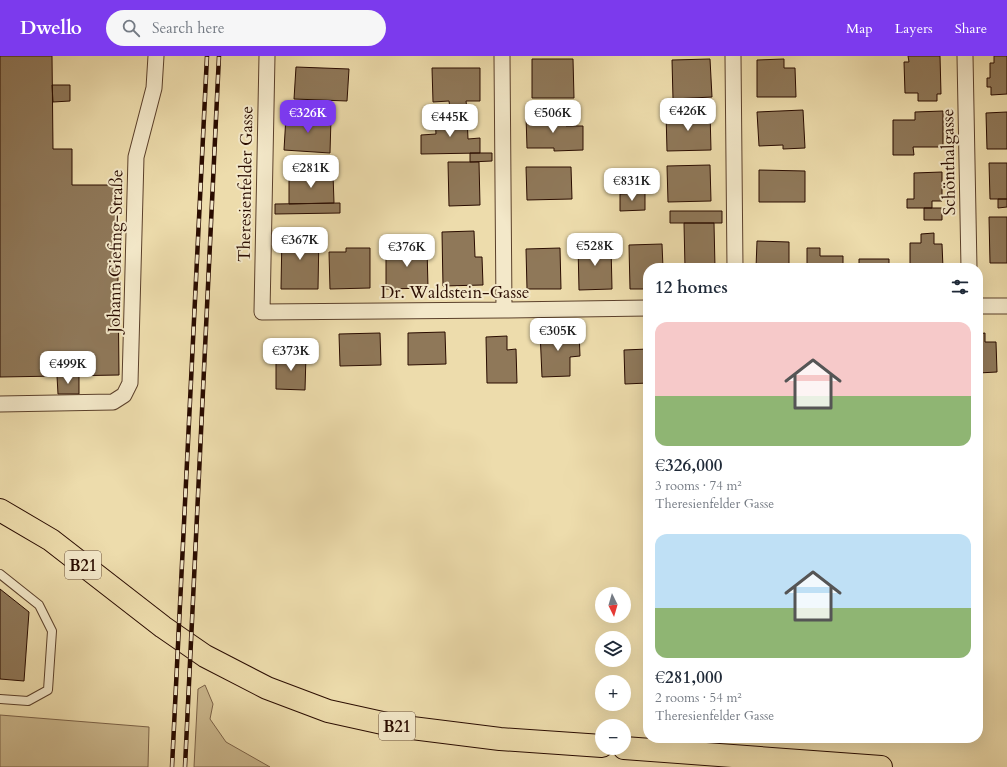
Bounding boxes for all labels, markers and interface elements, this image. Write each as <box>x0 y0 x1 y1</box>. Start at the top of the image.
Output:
search box <box>106 10 386 46</box>
text: Dwello <box>20 15 82 41</box>
icon: search <box>120 17 142 39</box>
text: Search here <box>152 18 225 38</box>
text: Map <box>846 19 873 38</box>
text: Layers <box>895 19 933 38</box>
text: Share <box>955 19 987 38</box>
pin: €426K <box>660 98 716 132</box>
pin: €326K <box>280 100 336 134</box>
pin: €506K <box>525 100 581 134</box>
text: €426K <box>669 102 707 120</box>
text: €326K <box>289 104 327 122</box>
pin: €445K <box>422 104 478 138</box>
text: €506K <box>534 104 572 122</box>
street label: Theresienfelder Gasse <box>233 106 258 262</box>
text: €445K <box>431 108 469 126</box>
street label: Schönthalgasse <box>936 108 961 216</box>
pin: €281K <box>283 155 339 189</box>
text: €281K <box>292 159 330 177</box>
pin: €831K <box>604 168 660 202</box>
street label: Johann Giefing-Straße <box>103 169 128 336</box>
text: €831K <box>613 172 651 190</box>
pin: €367K <box>272 227 328 261</box>
text: €367K <box>281 231 319 249</box>
pin: €528K <box>567 233 623 267</box>
pin: €376K <box>379 234 435 268</box>
text: €528K <box>576 237 614 255</box>
text: €376K <box>388 238 426 256</box>
text: 12 homes <box>655 276 728 299</box>
icon: filters <box>949 276 971 298</box>
street label: Dr. Waldstein-Gasse <box>380 281 530 304</box>
pin: €305K <box>530 318 586 352</box>
text: €305K <box>539 322 577 340</box>
pin: €373K <box>263 338 319 372</box>
text: €373K <box>272 342 310 360</box>
icon: home <box>777 348 849 420</box>
pin: €499K <box>40 351 96 385</box>
text: €499K <box>49 355 87 373</box>
text: €326,000 <box>655 454 722 477</box>
text: 3 rooms · 74 m² <box>655 477 742 495</box>
text: Theresienfelder Gasse <box>655 495 774 513</box>
road number: B21 <box>65 551 101 579</box>
icon: home <box>777 560 849 632</box>
north arrow <box>595 587 631 623</box>
map controls <box>595 587 631 755</box>
button: layers <box>595 631 631 667</box>
text: €281,000 <box>655 666 722 689</box>
button: + <box>595 675 631 711</box>
text: 2 rooms · 54 m² <box>655 689 742 707</box>
text: Theresienfelder Gasse <box>655 707 774 725</box>
road number: B21 <box>379 712 415 740</box>
button: − <box>595 719 631 755</box>

